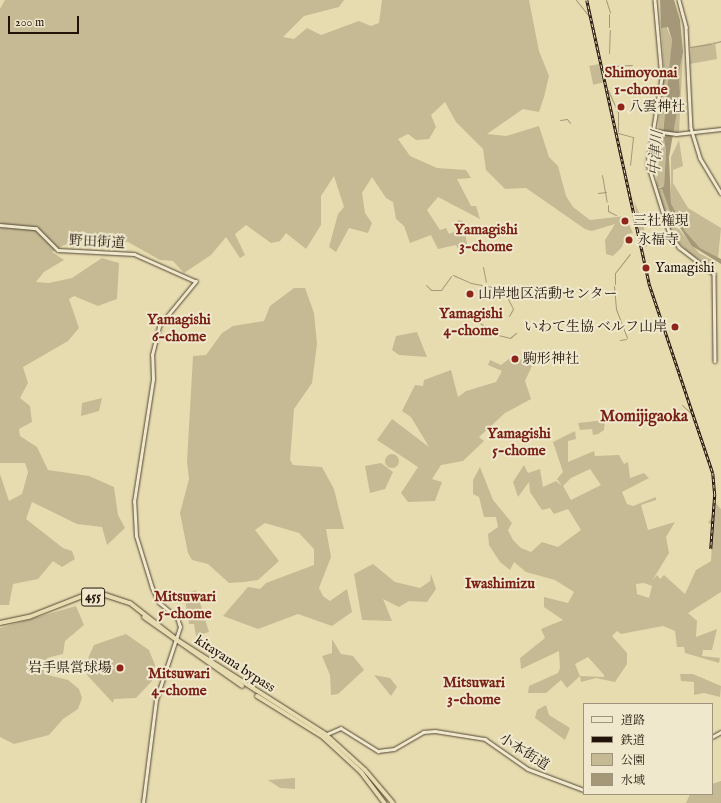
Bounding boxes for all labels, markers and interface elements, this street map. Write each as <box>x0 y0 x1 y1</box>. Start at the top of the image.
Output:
scale bar <box>10 8 81 34</box>
text: 200 m <box>15 15 44 30</box>
district label: Shimoyonai 1-chome <box>605 63 677 98</box>
place label: 八雲神社 <box>629 99 685 115</box>
marker: 八雲神社 <box>616 102 626 112</box>
water label: 中津川 <box>645 130 667 176</box>
place label: 三社権現 <box>633 213 689 229</box>
marker: 三社権現 <box>620 216 630 226</box>
district label: Yamagishi 3-chome <box>454 220 518 255</box>
street label: 野田街道 <box>69 232 125 252</box>
place label: 永福寺 <box>637 232 679 248</box>
marker: 永福寺 <box>624 235 634 245</box>
place label: Yamagishi <box>655 260 715 276</box>
marker: Yamagishi <box>640 262 652 274</box>
place label: 山岸地区活動センター <box>478 286 618 302</box>
marker: 山岸地区活動センター <box>465 289 475 299</box>
district label: Yamagishi 4-chome <box>439 304 503 339</box>
district label: Yamagishi 6-chome <box>147 310 211 345</box>
place label: いわて生協 ベルフ山岸 <box>524 319 667 335</box>
marker: いわて生協 ベルフ山岸 <box>670 322 680 332</box>
place label: 駒形神社 <box>523 351 579 367</box>
marker: 駒形神社 <box>510 354 520 364</box>
district label: Momijigaoka <box>600 407 688 427</box>
district label: Yamagishi 5-chome <box>487 424 551 459</box>
district label: Iwashimizu <box>465 575 535 593</box>
road number: 455 <box>81 586 105 608</box>
district label: Mitsuwari 5-chome <box>154 587 216 622</box>
street label: kitayama bypass <box>192 632 278 696</box>
place label: 岩手県営球場 <box>28 660 112 676</box>
marker: 岩手県営球場 <box>115 663 125 673</box>
district label: Mitsuwari 4-chome <box>148 664 210 699</box>
district label: Mitsuwari 3-chome <box>443 673 505 708</box>
legend <box>583 703 713 795</box>
text: 道路 <box>621 713 645 728</box>
street label: 小本街道 <box>496 730 552 774</box>
text: 鉄道 <box>621 733 645 748</box>
text: 公園 <box>621 753 645 768</box>
text: 水域 <box>621 773 645 788</box>

